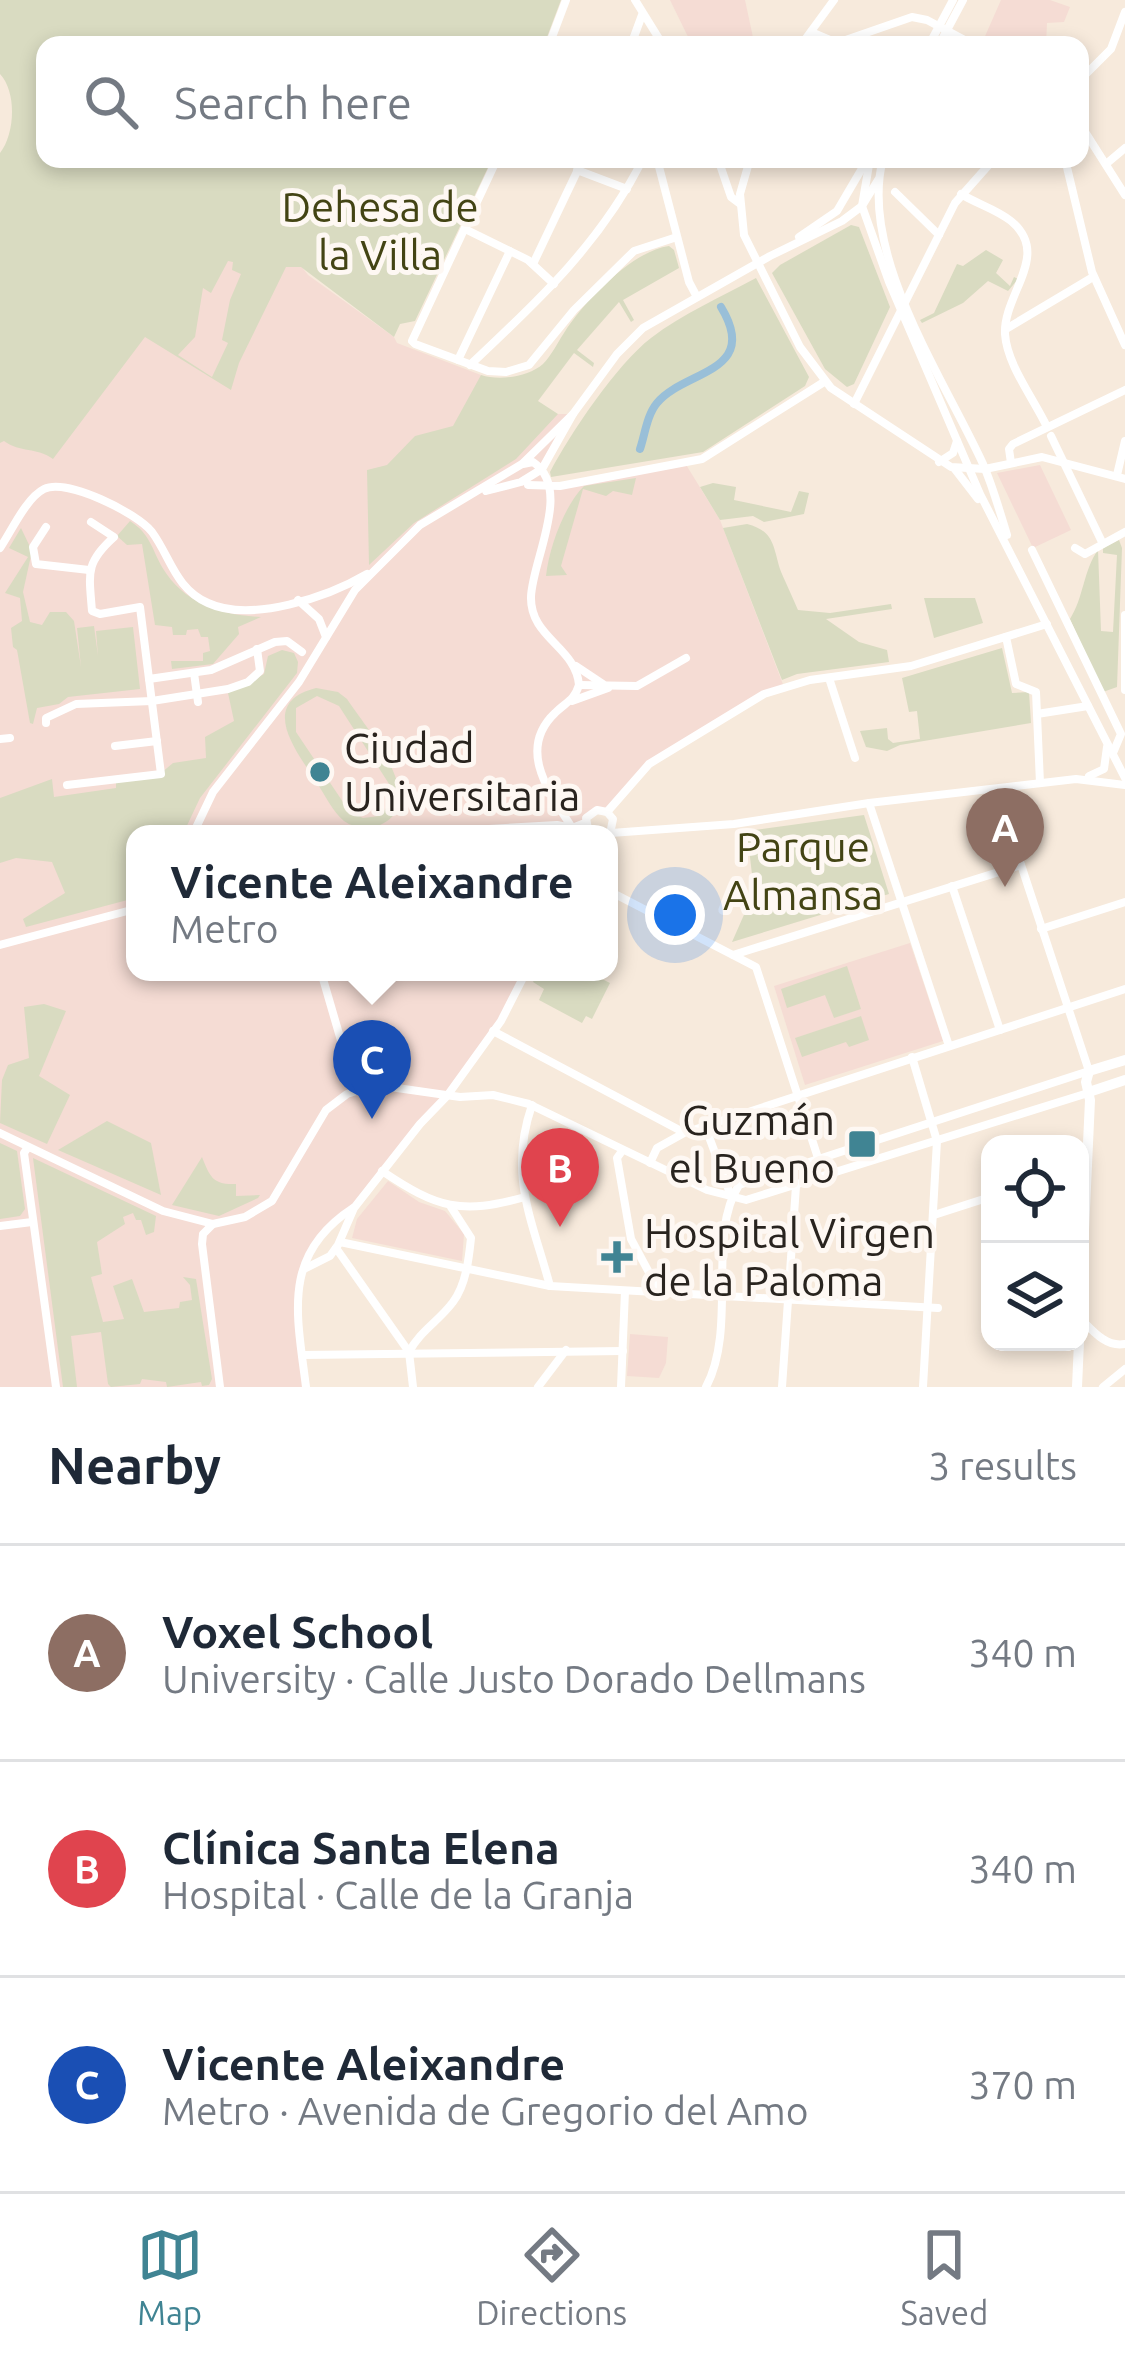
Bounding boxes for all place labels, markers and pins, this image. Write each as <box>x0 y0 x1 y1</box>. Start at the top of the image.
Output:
place label: Ciudad Universitaria <box>344 724 580 819</box>
marker: Ciudad Universitaria <box>307 759 333 785</box>
pin: A <box>966 788 1044 887</box>
pin: C <box>333 1020 411 1119</box>
place label: Guzmán el Bueno <box>669 1096 835 1191</box>
pin: B <box>521 1128 599 1227</box>
marker: Guzmán el Bueno <box>846 1128 878 1160</box>
place label: Hospital Virgen de la Paloma <box>644 1209 935 1304</box>
marker: Hospital Virgen de la Paloma <box>601 1241 633 1273</box>

